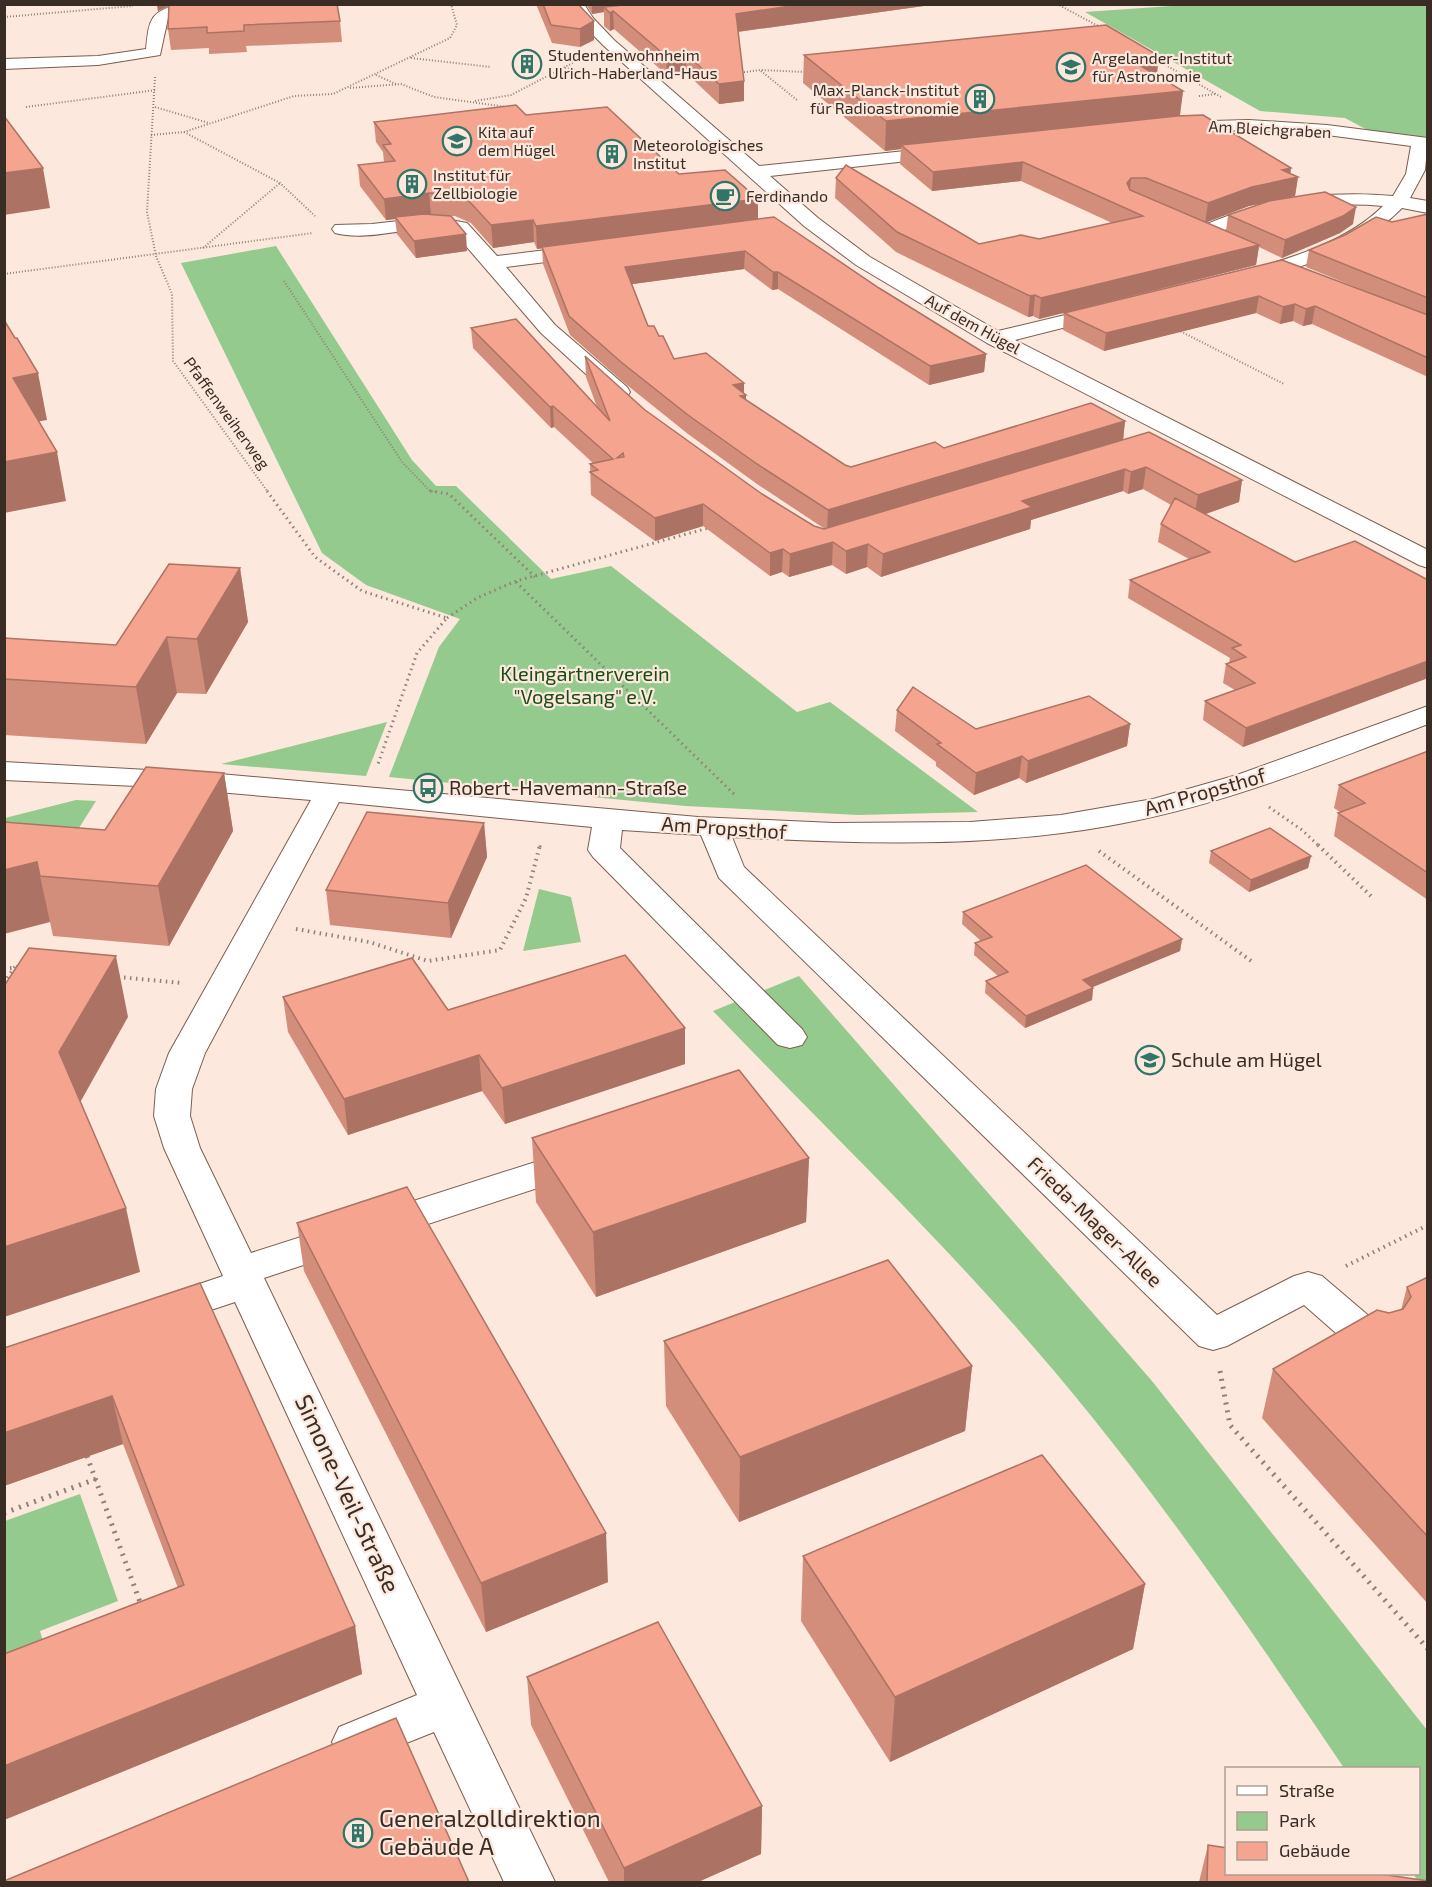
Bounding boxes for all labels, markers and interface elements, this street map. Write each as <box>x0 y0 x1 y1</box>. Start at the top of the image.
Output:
place label: Studentenwohnheim Ulrich-Haberland-Haus <box>548 45 718 82</box>
building icon: Studentenwohnheim Ulrich-Haberland-Haus <box>511 48 543 80</box>
place label: Argelander-Institut für Astronomie <box>1092 48 1232 85</box>
school or university icon: Argelander-Institut für Astronomie <box>1055 51 1087 83</box>
place label: Max-Planck-Institut für Radioastronomie <box>810 80 959 117</box>
building icon: Max-Planck-Institut für Radioastronomie <box>964 83 996 115</box>
street label: Am Bleichgraben <box>1208 116 1332 141</box>
place label: Kita auf dem Hügel <box>478 122 556 159</box>
school or university icon: Kita auf dem Hügel <box>441 125 473 157</box>
place label: Meteorologisches Institut <box>633 135 763 172</box>
building icon: Meteorologisches Institut <box>596 138 628 170</box>
place label: Institut für Zellbiologie <box>433 165 518 202</box>
building icon: Institut für Zellbiologie <box>396 168 428 200</box>
cafe icon: Ferdinando <box>709 180 741 212</box>
place label: Ferdinando <box>746 186 828 205</box>
street label: Auf dem Hügel <box>922 290 1024 358</box>
street label: Pfaffenweiherweg <box>180 353 275 473</box>
park label: Kleingärtnerverein "Vogelsang" e.V. <box>500 661 670 708</box>
street label: Am Propsthof <box>1141 762 1269 820</box>
bus stop icon: Robert-Havemann-Straße <box>412 772 444 804</box>
place label: Robert-Havemann-Straße <box>449 775 687 799</box>
street label: Am Propsthof <box>661 811 788 843</box>
school or university icon: Schule am Hügel <box>1134 1044 1166 1076</box>
place label: Schule am Hügel <box>1171 1047 1322 1071</box>
street label: Frieda-Mager-Allee <box>1023 1151 1168 1292</box>
street label: Simone-Veil-Straße <box>290 1390 407 1597</box>
legend <box>1225 1767 1420 1875</box>
text: Straße <box>1279 1779 1335 1801</box>
place label: Generalzolldirektion Gebäude A <box>379 1803 601 1860</box>
text: Park <box>1279 1809 1316 1831</box>
building icon: Generalzolldirektion Gebäude A <box>342 1817 374 1849</box>
text: Gebäude <box>1279 1839 1350 1861</box>

